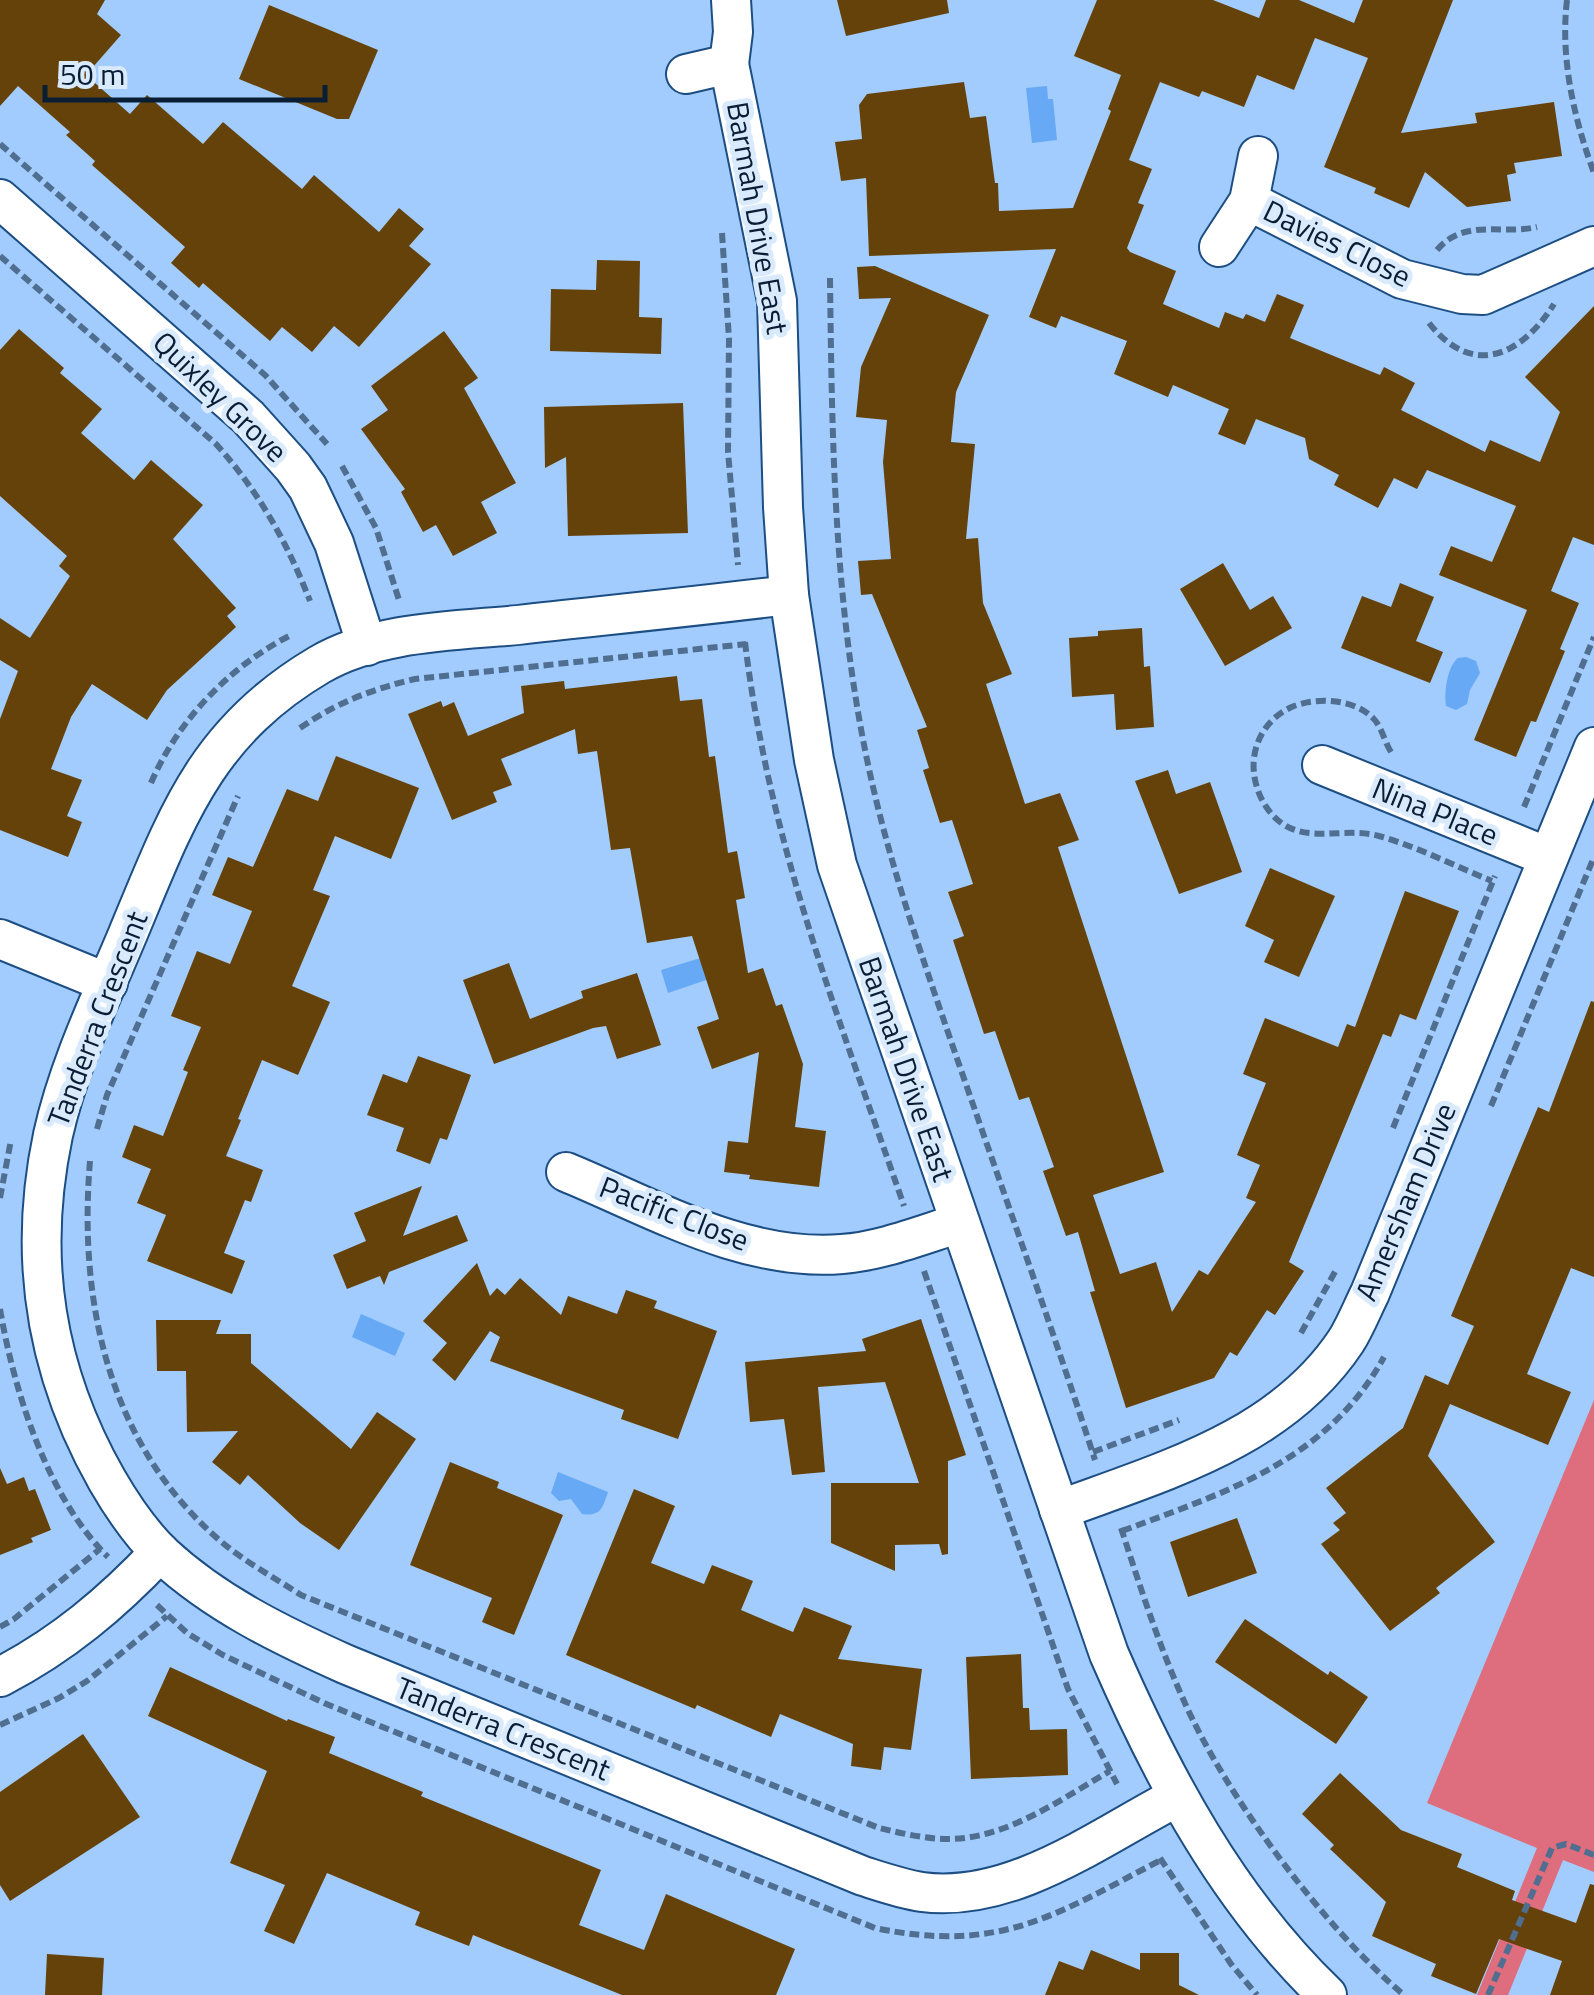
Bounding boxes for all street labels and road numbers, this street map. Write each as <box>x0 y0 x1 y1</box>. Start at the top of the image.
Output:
street label: Barmah Drive East <box>715 98 801 338</box>
street label: Davies Close <box>1256 188 1419 299</box>
street label: Quixley Grove <box>143 320 299 473</box>
street label: Nina Place <box>1365 765 1505 857</box>
street label: Tanderra Crescent <box>35 904 159 1133</box>
street label: Barmah Drive East <box>847 950 967 1188</box>
street label: Amersham Drive <box>1343 1096 1467 1308</box>
street label: Pacific Close <box>593 1164 756 1263</box>
street label: Tanderra Crescent <box>389 1664 618 1792</box>

